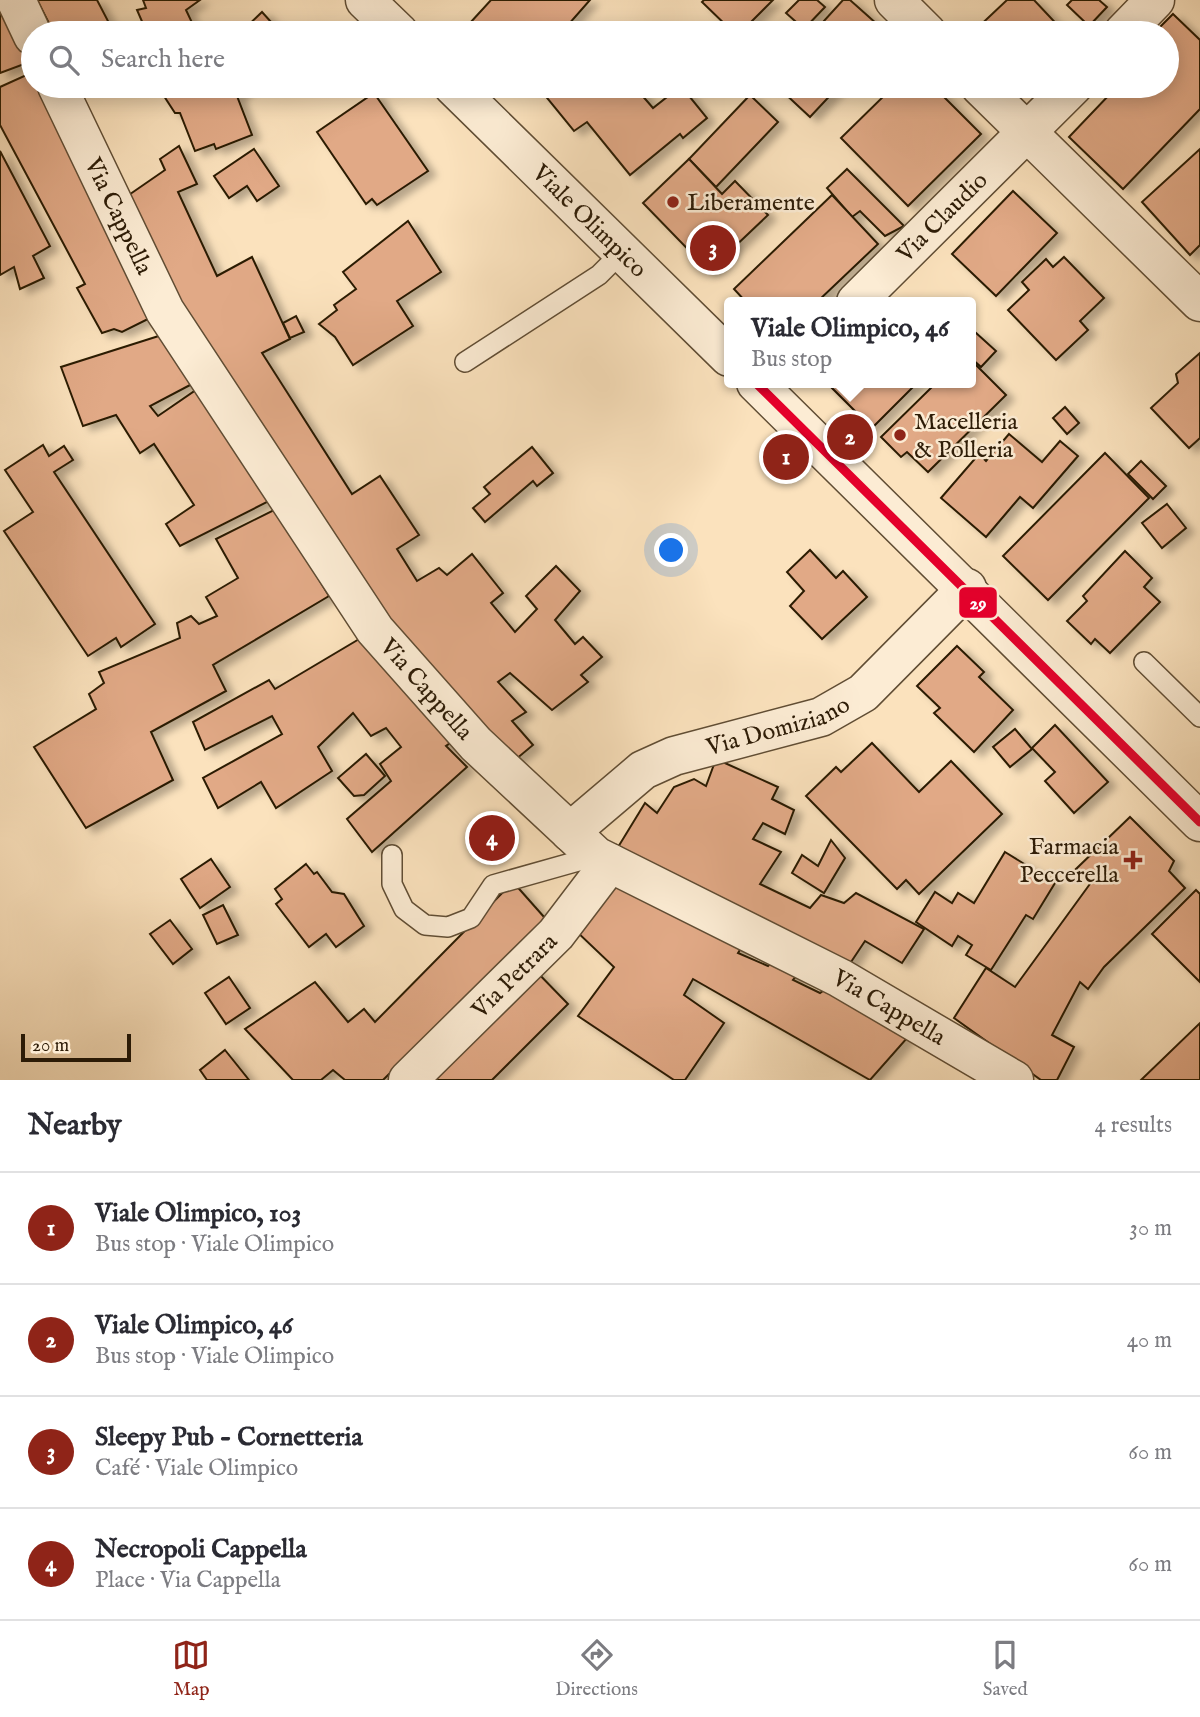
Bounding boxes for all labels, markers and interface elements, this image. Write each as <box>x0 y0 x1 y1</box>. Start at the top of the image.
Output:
search box <box>21 21 1179 98</box>
icon: search <box>45 41 83 79</box>
text: Search here <box>101 43 225 76</box>
street label: Via Cappella <box>76 152 159 280</box>
street label: Viale Olimpico <box>524 158 653 285</box>
street label: Via Claudio <box>890 166 995 270</box>
place label: Liberamente <box>687 188 815 219</box>
marker: Liberamente <box>665 194 681 210</box>
pin: 3 <box>690 222 736 274</box>
popup <box>724 297 976 388</box>
text: Viale Olimpico, 46 <box>751 312 949 345</box>
text: Bus stop <box>751 345 832 374</box>
place label: Macelleria & Polleria <box>914 407 1019 466</box>
pin: 2 <box>827 411 873 463</box>
marker: Macelleria & Polleria <box>892 427 908 443</box>
pin: 1 <box>763 431 809 483</box>
your location <box>654 533 688 567</box>
line badge: 29 <box>958 586 998 619</box>
text: 29 <box>969 592 987 616</box>
street label: Via Cappella <box>372 632 480 748</box>
street label: Via Domiziano <box>702 690 856 764</box>
pin: 4 <box>469 812 515 864</box>
place label: Farmacia Peccerella <box>1019 832 1120 891</box>
marker: Farmacia Peccerella <box>1125 852 1141 868</box>
street label: Via Petrara <box>465 927 565 1026</box>
street label: Via Cappella <box>826 963 951 1054</box>
scale bar <box>21 1031 131 1063</box>
text: 20 m <box>32 1034 69 1058</box>
text: Nearby <box>28 1107 121 1145</box>
text: 4 results <box>1094 1111 1172 1140</box>
text: Viale Olimpico, 103 <box>95 1197 301 1230</box>
text: 1 <box>47 1214 55 1243</box>
text: 30 m <box>1129 1214 1172 1243</box>
text: Bus stop · Viale Olimpico <box>95 1230 334 1259</box>
text: Viale Olimpico, 46 <box>95 1309 293 1342</box>
text: 2 <box>46 1326 56 1355</box>
text: 40 m <box>1127 1326 1172 1355</box>
text: Bus stop · Viale Olimpico <box>95 1342 334 1371</box>
text: Sleepy Pub - Cornetteria <box>95 1421 363 1454</box>
text: 3 <box>47 1438 55 1467</box>
text: 60 m <box>1128 1438 1172 1467</box>
text: Café · Viale Olimpico <box>95 1454 298 1483</box>
text: Necropoli Cappella <box>95 1533 307 1566</box>
text: 4 <box>45 1550 57 1579</box>
text: 60 m <box>1128 1550 1172 1579</box>
text: Place · Via Cappella <box>95 1566 281 1595</box>
tab: Map <box>172 1636 210 1702</box>
tab: Directions <box>555 1636 638 1702</box>
tab: Saved <box>983 1636 1028 1702</box>

